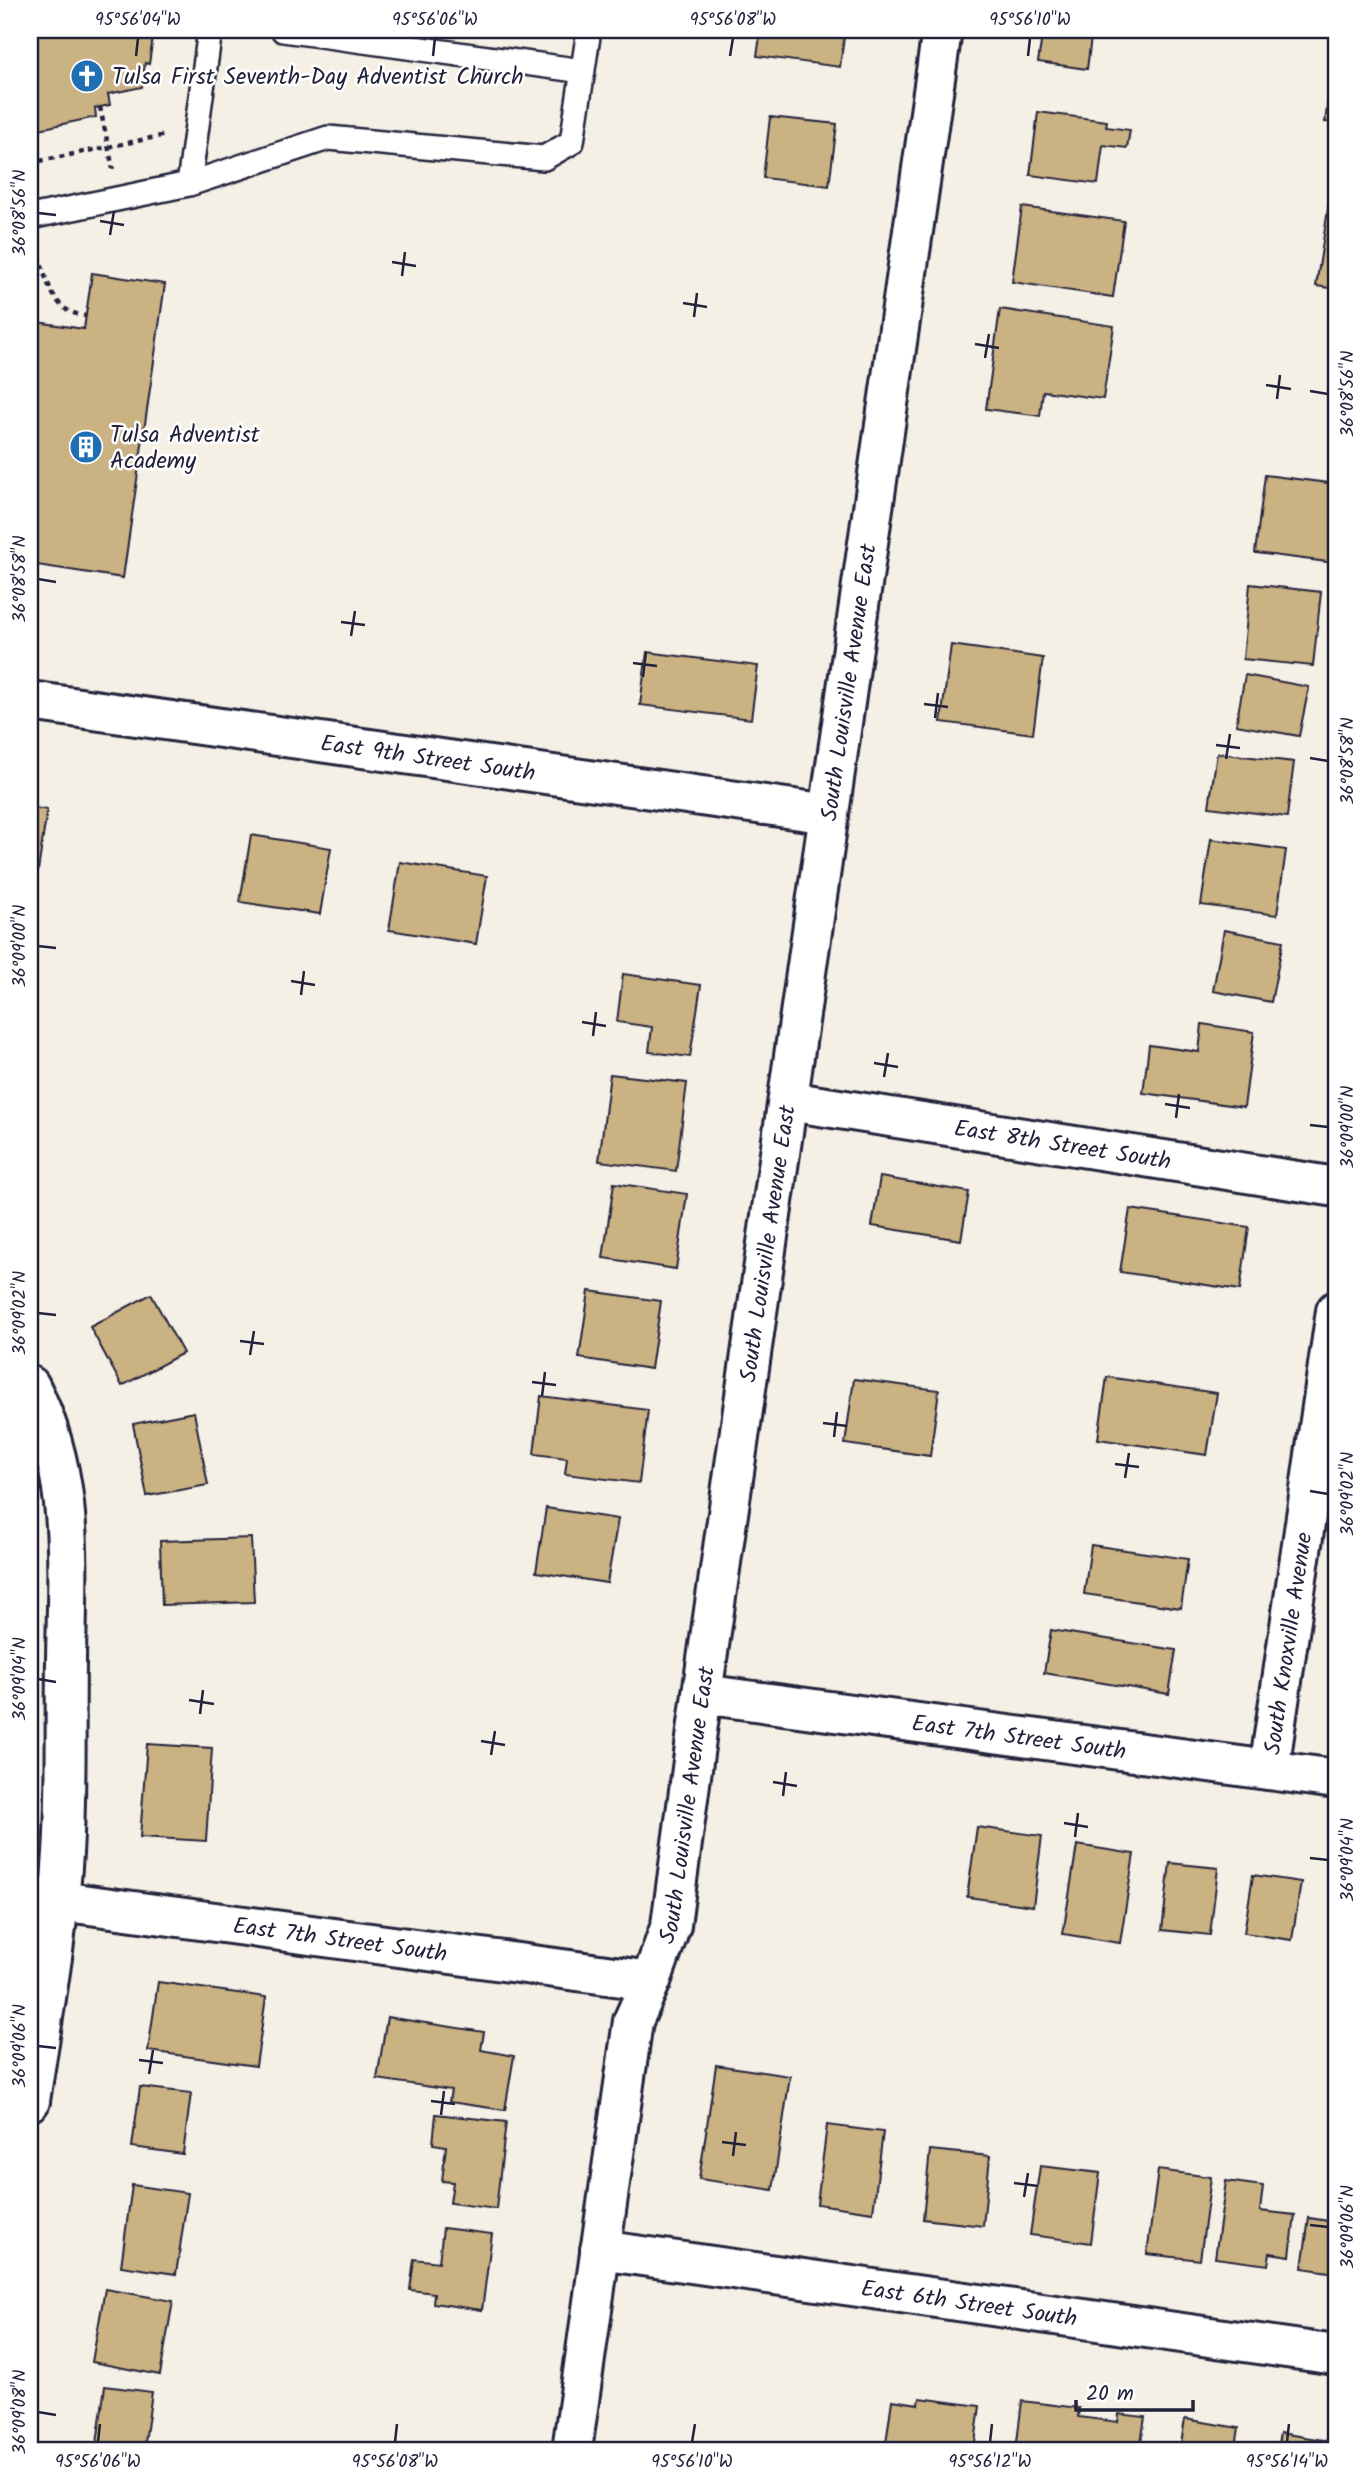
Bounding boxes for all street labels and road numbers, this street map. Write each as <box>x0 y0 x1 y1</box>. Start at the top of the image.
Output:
street label: South Louisville Avenue East <box>812 540 888 823</box>
street label: East 9th Street South <box>318 726 537 792</box>
street label: South Louisville Avenue East <box>731 1102 807 1385</box>
street label: East 8th Street South <box>951 1111 1173 1181</box>
street label: South Knoxville Avenue <box>1255 1530 1323 1757</box>
street label: South Louisville Avenue East <box>650 1663 726 1949</box>
street label: East 7th Street South <box>910 1706 1128 1771</box>
street label: East 7th Street South <box>231 1909 449 1973</box>
street label: East 6th Street South <box>859 2271 1079 2338</box>

